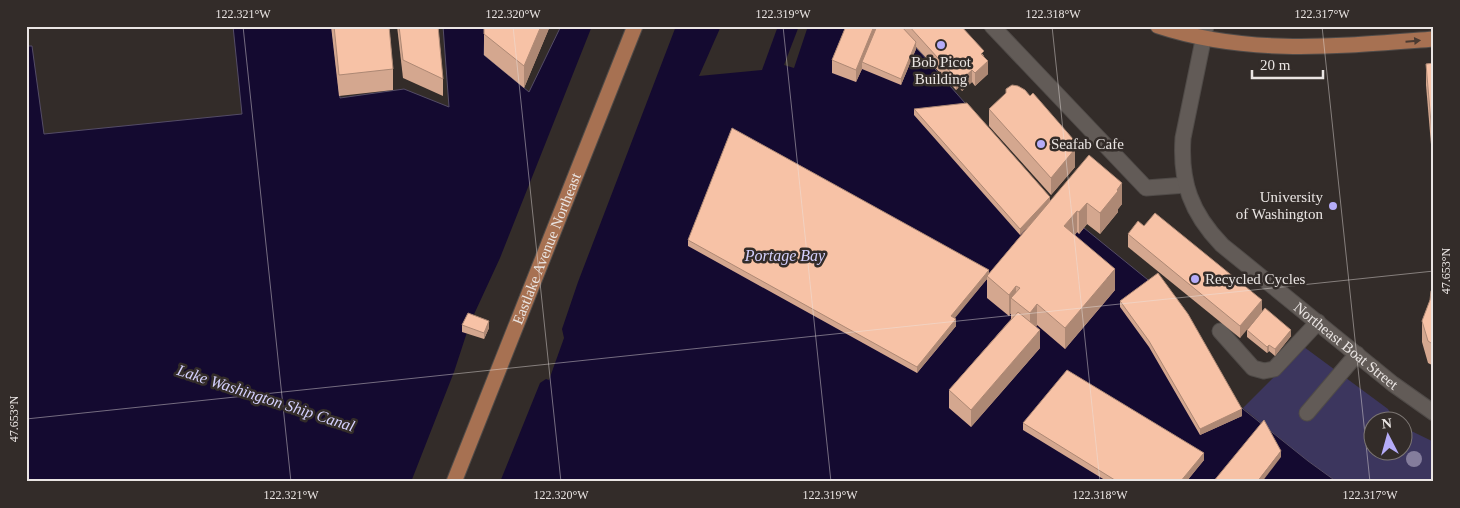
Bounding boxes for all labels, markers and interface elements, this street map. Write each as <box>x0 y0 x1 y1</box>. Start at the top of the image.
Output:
text: 122.321°W <box>215 7 271 21</box>
text: 122.320°W <box>485 7 541 21</box>
text: 122.319°W <box>755 7 811 21</box>
text: 122.318°W <box>1025 7 1081 21</box>
text: 122.317°W <box>1294 7 1350 21</box>
one-way arrow <box>1405 36 1421 44</box>
marker: Bob Picot Building <box>935 39 947 51</box>
scale bar <box>1252 48 1324 80</box>
place label: Bob Picot Building <box>911 54 972 87</box>
text: 20 m <box>1260 57 1291 73</box>
place label: Seafab Cafe <box>1051 136 1124 152</box>
marker: Seafab Cafe <box>1035 138 1047 150</box>
street label: Eastlake Avenue Northeast <box>509 170 584 327</box>
place label: University of Washington <box>1236 189 1323 222</box>
marker: University of Washington <box>1327 200 1339 212</box>
water label: Portage Bay <box>744 247 826 265</box>
text: 47.653°N <box>1439 247 1453 294</box>
place label: Recycled Cycles <box>1205 271 1306 287</box>
marker: Recycled Cycles <box>1189 273 1201 285</box>
street label: Northeast Boat Street <box>1291 299 1402 393</box>
water label: Lake Washington Ship Canal <box>174 361 357 436</box>
text: 47.653°N <box>7 395 21 442</box>
north arrow <box>1362 410 1412 460</box>
text: N <box>1381 416 1393 432</box>
text: 122.321°W <box>263 488 319 502</box>
text: 122.320°W <box>533 488 589 502</box>
text: 122.319°W <box>802 488 858 502</box>
text: 122.318°W <box>1072 488 1128 502</box>
text: 122.317°W <box>1342 488 1398 502</box>

